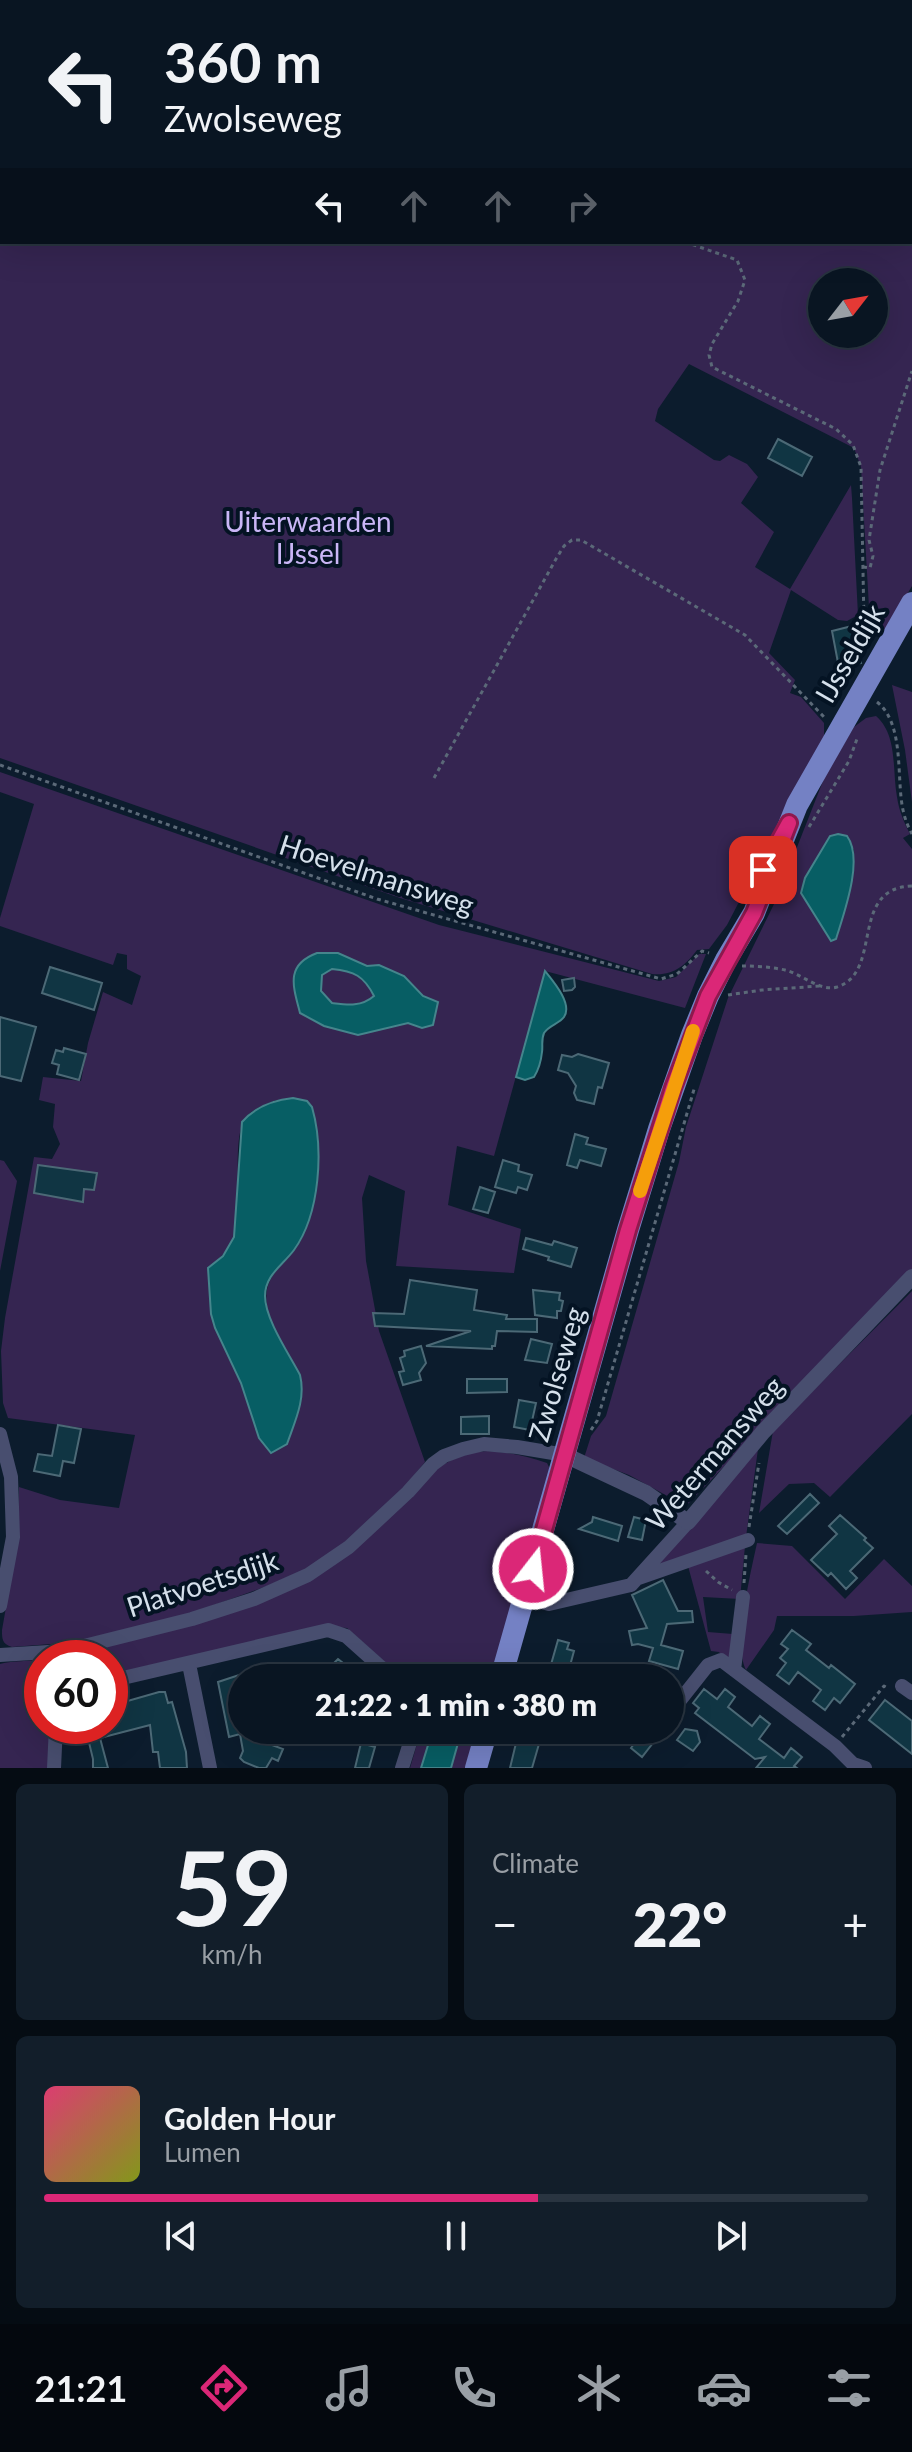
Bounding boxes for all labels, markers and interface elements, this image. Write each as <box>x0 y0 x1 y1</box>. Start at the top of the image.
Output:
text: 360 m <box>164 28 322 95</box>
icon: left <box>32 32 136 136</box>
text: Zwolseweg <box>164 96 342 140</box>
icon: left <box>308 184 352 228</box>
icon: ahead <box>392 184 436 228</box>
icon: ahead <box>476 184 520 228</box>
icon: right <box>560 184 604 228</box>
north arrow <box>808 268 888 348</box>
map controls <box>808 268 888 348</box>
park label: Uiterwaarden IJssel <box>224 504 392 570</box>
street label: IJsseldijk <box>807 597 891 708</box>
street label: Hoevelmansweg <box>275 827 479 921</box>
pin <box>729 836 797 904</box>
icon: arrive <box>741 848 785 892</box>
street label: Zwolseweg <box>521 1303 591 1445</box>
street label: Wetermansweg <box>638 1369 790 1537</box>
position arrow <box>491 1527 575 1611</box>
street label: Platvoetsdijk <box>122 1542 283 1623</box>
speed limit sign: 60 <box>24 1640 128 1744</box>
text: 21:22 · 1 min · 380 m <box>315 1686 597 1722</box>
text: 59 <box>172 1823 292 1948</box>
text: Climate <box>492 1847 579 1879</box>
text: 22° <box>633 1888 727 1960</box>
text: − <box>492 1898 518 1950</box>
text: + <box>842 1898 868 1950</box>
text: km/h <box>202 1938 262 1970</box>
text: Golden Hour <box>164 2100 336 2136</box>
text: Lumen <box>164 2136 241 2168</box>
icon: previous <box>159 2214 203 2258</box>
icon: pause <box>434 2214 478 2258</box>
icon: next <box>709 2214 753 2258</box>
icon: directions <box>196 2360 252 2416</box>
icon: music <box>321 2360 377 2416</box>
icon: phone <box>446 2360 502 2416</box>
icon: climate <box>571 2360 627 2416</box>
icon: car <box>696 2360 752 2416</box>
icon: filters <box>821 2360 877 2416</box>
text: 21:21 <box>35 2366 127 2410</box>

